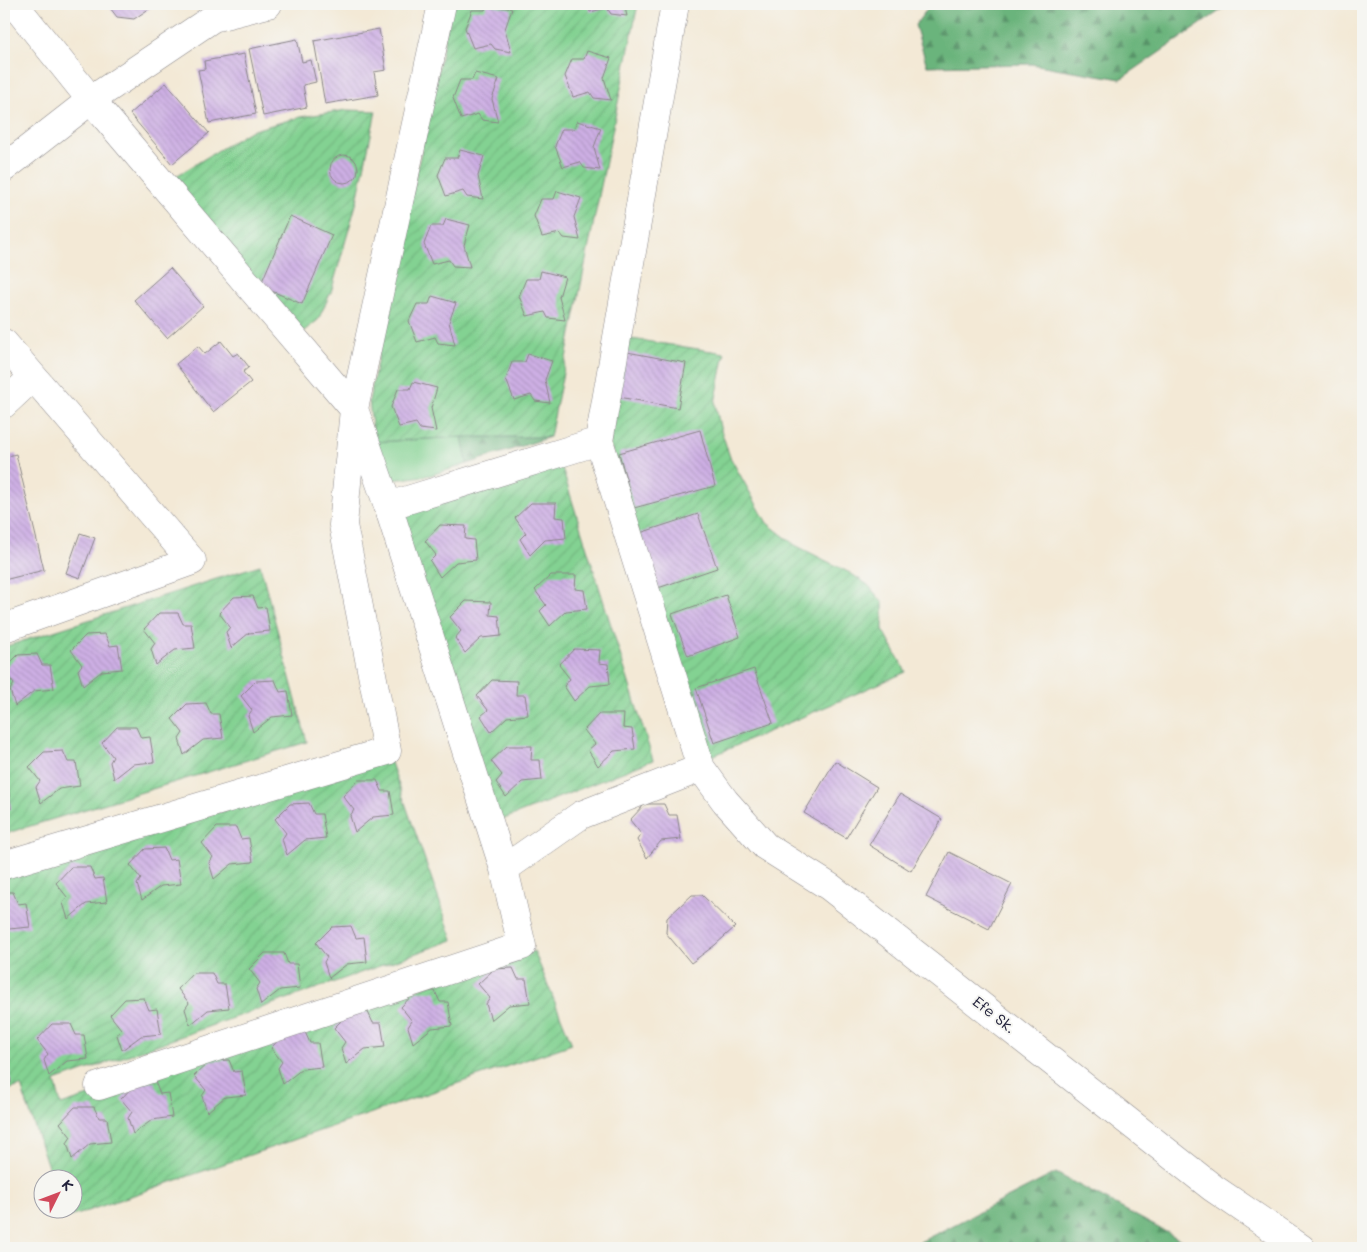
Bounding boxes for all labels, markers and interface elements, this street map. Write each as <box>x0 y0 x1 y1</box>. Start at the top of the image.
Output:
street label: Efe Sk. <box>969 991 1020 1037</box>
north arrow <box>32 1170 82 1220</box>
text: K <box>58 1175 78 1195</box>

